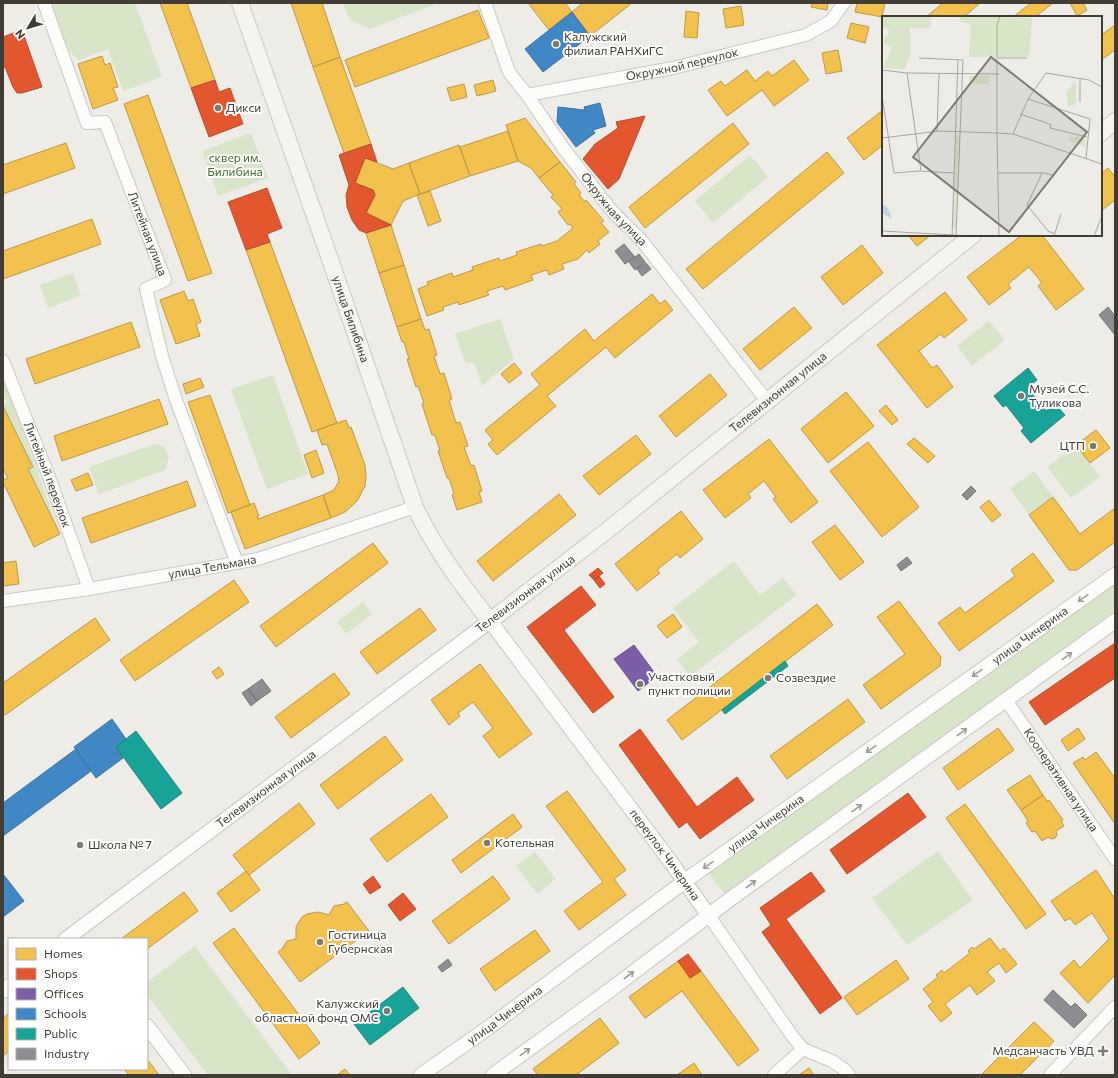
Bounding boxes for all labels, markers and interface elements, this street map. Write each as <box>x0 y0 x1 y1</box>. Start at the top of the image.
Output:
north arrow <box>8 8 48 48</box>
inset map <box>882 16 1102 236</box>
text: N <box>12 27 27 42</box>
place label: Калужский филиал РАНХиГС <box>564 29 663 57</box>
marker: Калужский филиал РАНХиГС <box>551 39 561 49</box>
street label: Окружной переулок <box>624 44 740 83</box>
place label: Дикси <box>226 100 261 114</box>
marker: Дикси <box>213 103 223 113</box>
park label: сквер им. Билибина <box>207 150 263 178</box>
street label: Окружная улица <box>579 169 651 248</box>
street label: Литейная улица <box>126 189 171 278</box>
street label: улица Билибина <box>330 274 373 364</box>
street label: Телевизионная улица <box>726 348 829 435</box>
place label: Музей С.С. Туликова <box>1029 381 1090 409</box>
marker: Музей С.С. Туликова <box>1016 391 1026 401</box>
street label: Литейный переулок <box>22 419 75 530</box>
place label: ЦТП <box>1059 438 1085 452</box>
marker: ЦТП <box>1088 441 1098 451</box>
street label: улица Тельмана <box>167 551 257 581</box>
street label: Телевизионная улица <box>472 551 577 635</box>
one-way arrow <box>1078 594 1089 602</box>
street label: улица Чичерина <box>989 603 1070 666</box>
one-way arrow <box>1062 651 1073 660</box>
place label: Участковый пункт полиции <box>648 669 731 697</box>
one-way arrow <box>972 669 983 678</box>
place label: Созвездие <box>776 670 836 684</box>
marker: Созвездие <box>763 673 773 683</box>
marker: Участковый пункт полиции <box>635 679 645 689</box>
street label: Кооперативная улица <box>1021 725 1102 834</box>
one-way arrow <box>956 728 967 736</box>
one-way arrow <box>866 745 877 753</box>
street label: Телевизионная улица <box>213 746 318 830</box>
street label: улица Чичерина <box>725 791 806 854</box>
one-way arrow <box>851 804 862 812</box>
street label: переулок Чичерина <box>627 806 704 903</box>
place label: Котельная <box>495 835 554 849</box>
place label: Школа № 7 <box>88 837 152 851</box>
marker: Котельная <box>482 838 492 848</box>
marker: Школа № 7 <box>75 840 85 850</box>
one-way arrow <box>703 861 714 869</box>
one-way arrow <box>746 880 757 888</box>
place label: Гостиница Губернская <box>328 927 393 955</box>
marker: Гостиница Губернская <box>315 937 325 947</box>
legend <box>8 938 148 1070</box>
text: Homes <box>44 946 82 960</box>
text: Shops <box>44 966 78 980</box>
one-way arrow <box>624 971 635 980</box>
street label: улица Чичерина <box>464 982 545 1047</box>
text: Offices <box>44 986 84 1000</box>
place label: Калужский областной фонд ОМС <box>255 996 379 1024</box>
text: Schools <box>44 1006 87 1020</box>
marker: Калужский областной фонд ОМС <box>382 1006 392 1016</box>
text: Public <box>44 1026 77 1040</box>
place label: Медсанчасть УВД <box>992 1043 1095 1057</box>
marker: Медсанчасть УВД <box>1097 1045 1109 1057</box>
text: Industry <box>44 1046 89 1060</box>
one-way arrow <box>519 1048 530 1056</box>

